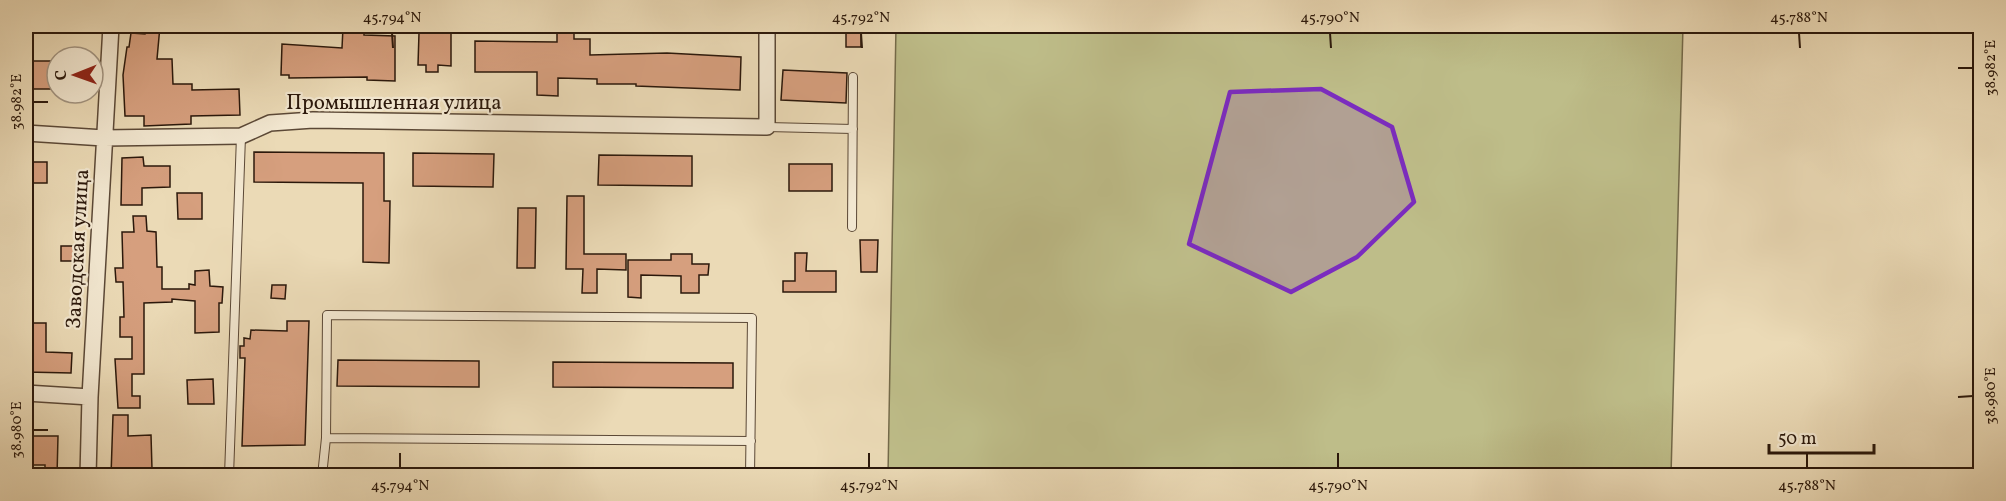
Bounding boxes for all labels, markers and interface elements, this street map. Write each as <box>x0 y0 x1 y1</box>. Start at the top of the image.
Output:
text: 45.794°N <box>363 8 421 29</box>
text: 45.792°N <box>832 8 890 29</box>
text: 45.790°N <box>1300 8 1360 29</box>
text: 45.788°N <box>1770 8 1828 29</box>
text: 38.982°E <box>1981 40 2002 96</box>
north arrow <box>45 45 105 105</box>
text: С <box>51 70 73 81</box>
text: 38.982°E <box>7 74 28 130</box>
street label: Промышленная улица <box>286 89 502 118</box>
street label: Заводская улица <box>60 168 97 330</box>
text: 38.980°E <box>1981 367 2002 425</box>
text: 38.980°E <box>7 401 28 459</box>
scale bar <box>1769 417 1874 455</box>
text: 50 m <box>1778 427 1817 452</box>
text: 45.794°N <box>371 476 429 497</box>
text: 45.792°N <box>840 476 898 497</box>
text: 45.790°N <box>1308 476 1368 497</box>
text: 45.788°N <box>1778 476 1836 497</box>

